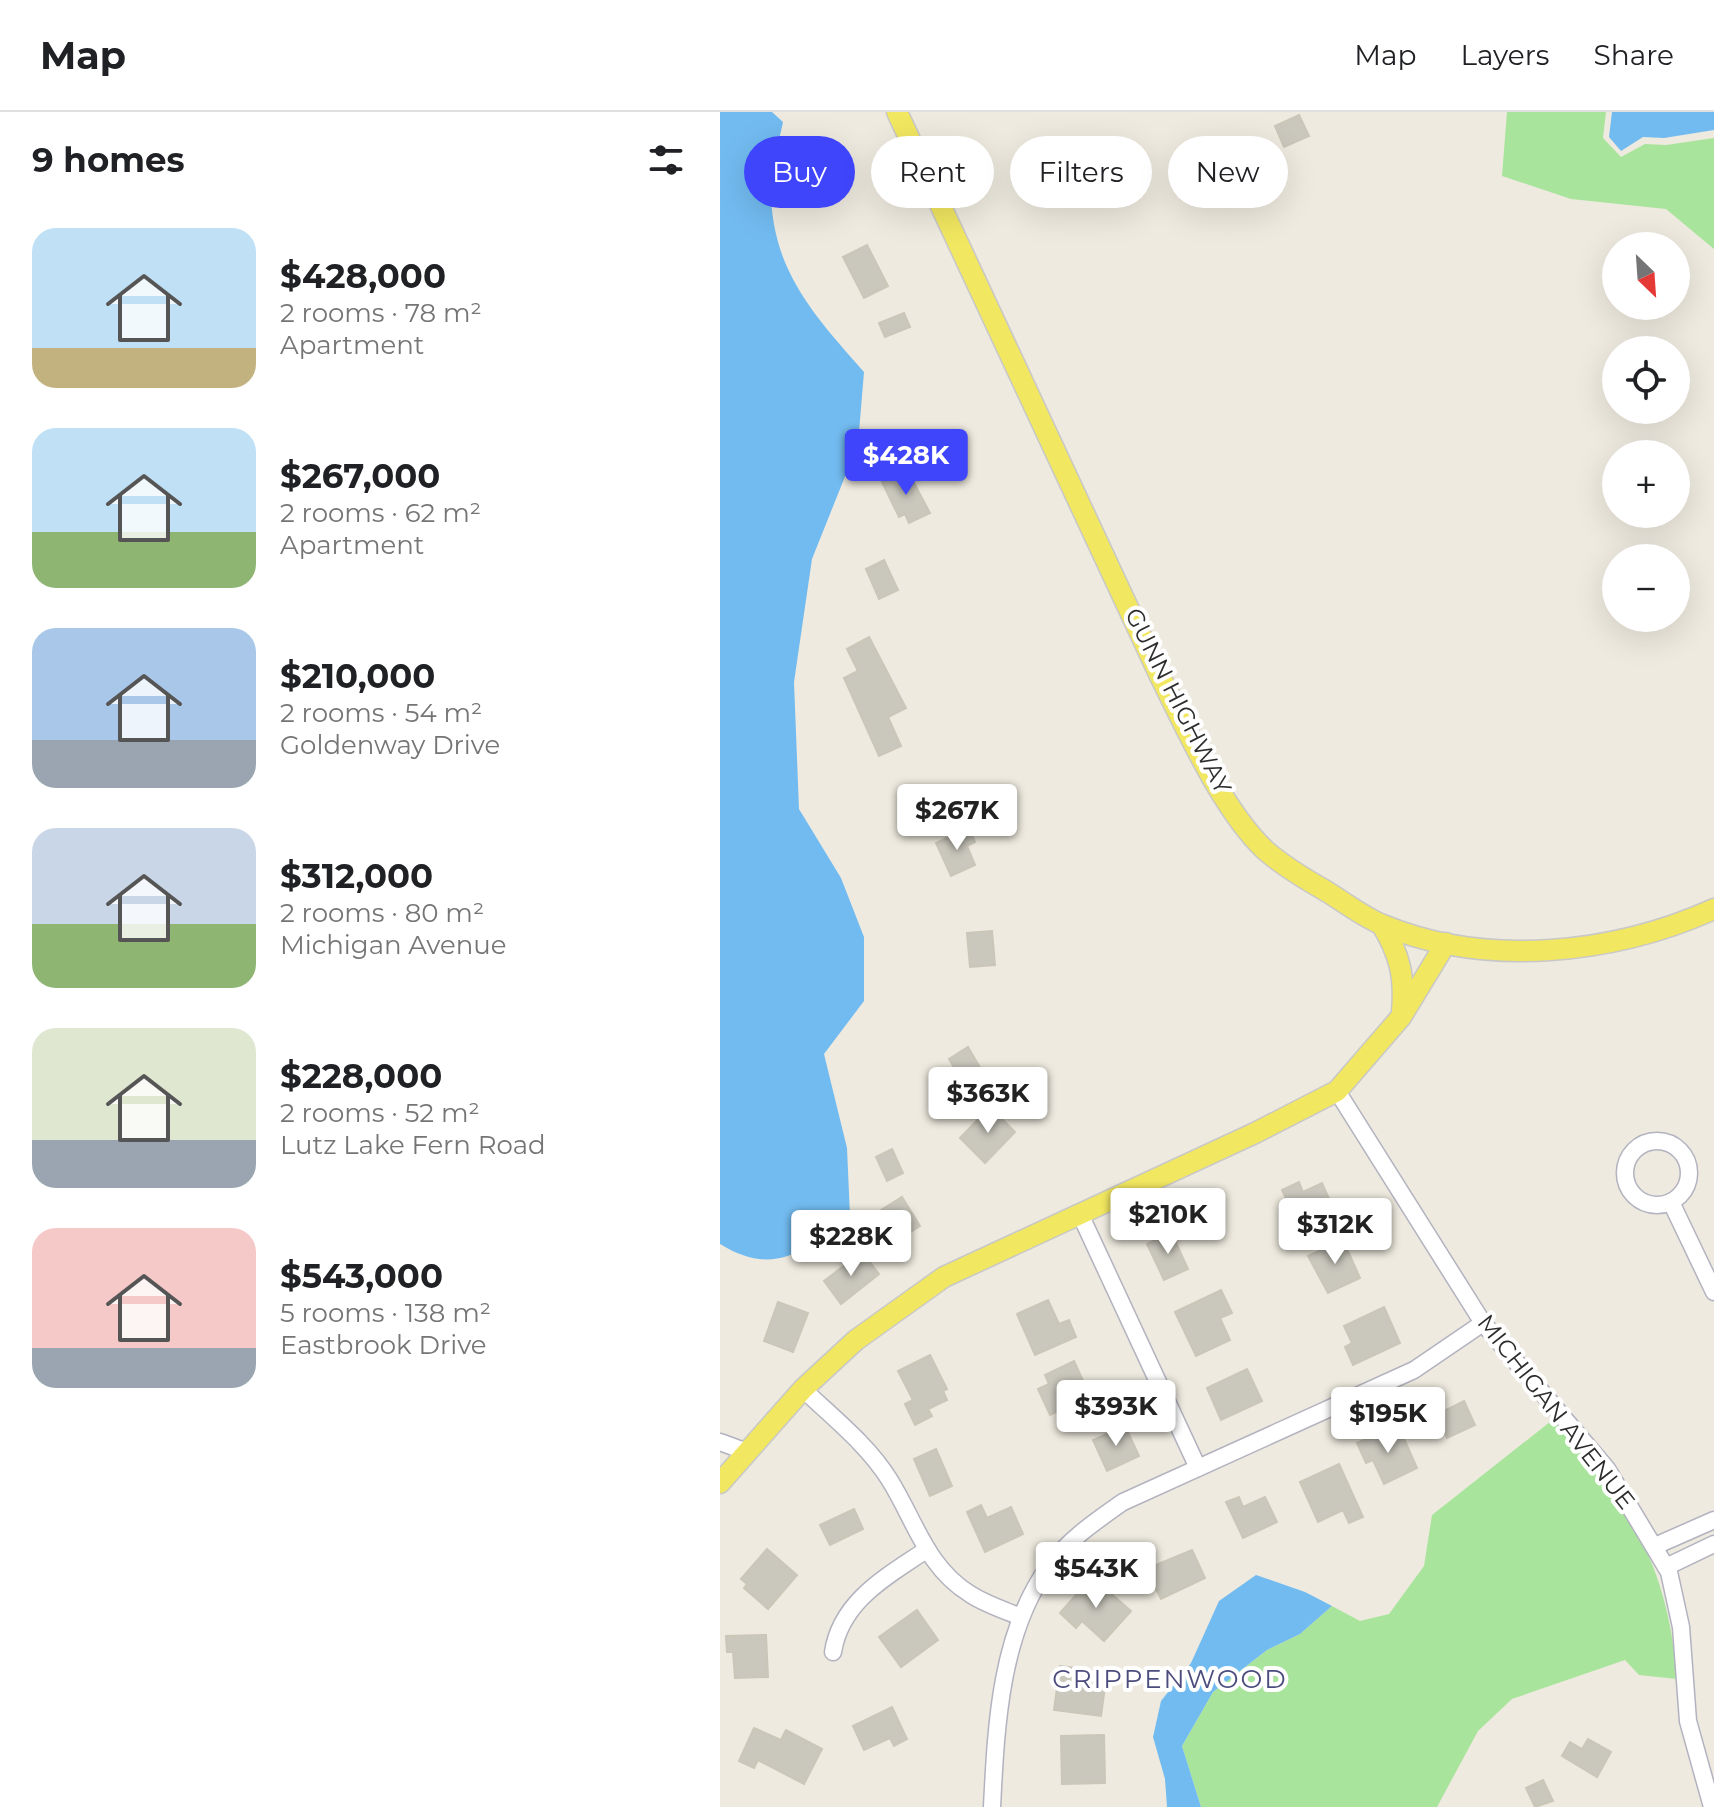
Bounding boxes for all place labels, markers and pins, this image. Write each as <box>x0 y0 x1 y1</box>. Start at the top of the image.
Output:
pin: $428K <box>850 429 962 497</box>
pin: $267K <box>901 784 1013 852</box>
pin: $363K <box>932 1067 1044 1135</box>
pin: $210K <box>1112 1188 1224 1256</box>
pin: $312K <box>1279 1198 1391 1266</box>
pin: $228K <box>795 1210 907 1278</box>
pin: $393K <box>1060 1380 1172 1448</box>
pin: $195K <box>1332 1387 1444 1455</box>
pin: $543K <box>1040 1542 1152 1610</box>

